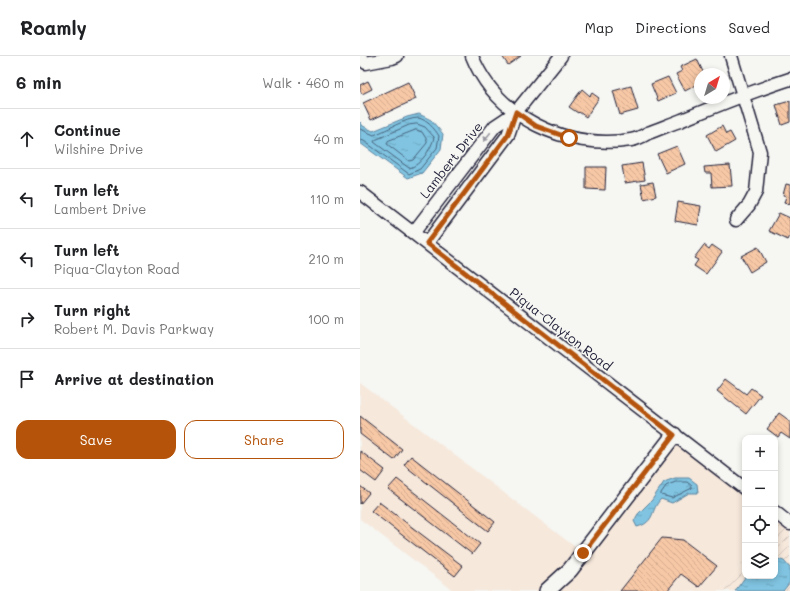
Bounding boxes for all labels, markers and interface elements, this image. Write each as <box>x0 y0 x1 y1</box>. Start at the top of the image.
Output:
text: Roamly <box>20 15 87 40</box>
text: Map <box>585 18 613 37</box>
text: Directions <box>635 18 706 37</box>
text: Saved <box>728 18 770 37</box>
north arrow <box>694 68 730 104</box>
text: 6 min <box>16 71 61 93</box>
text: Walk · 460 m <box>262 74 344 91</box>
street label: Lambert Drive <box>415 118 486 201</box>
text: Continue <box>54 120 121 140</box>
icon: ahead <box>16 128 38 150</box>
route start <box>560 129 578 147</box>
text: 40 m <box>314 130 344 147</box>
one-way arrow <box>483 131 491 142</box>
text: Wilshire Drive <box>54 140 143 157</box>
text: Turn left <box>54 180 119 200</box>
icon: left <box>16 188 38 210</box>
text: 110 m <box>310 190 344 207</box>
text: Lambert Drive <box>54 200 146 217</box>
text: Turn left <box>54 240 119 260</box>
icon: left <box>16 248 38 270</box>
text: 210 m <box>308 250 344 267</box>
text: Piqua-Clayton Road <box>54 260 180 277</box>
street label: Piqua-Clayton Road <box>507 283 616 374</box>
text: Turn right <box>54 300 131 320</box>
icon: right <box>16 308 38 330</box>
text: 100 m <box>308 310 344 327</box>
text: Robert M. Davis Parkway <box>54 320 214 337</box>
icon: arrive <box>16 368 38 390</box>
text: Arrive at destination <box>54 369 214 389</box>
button: Save <box>16 420 176 459</box>
button: Share <box>184 420 344 459</box>
map controls <box>742 435 778 579</box>
button: + <box>742 435 778 471</box>
button: − <box>742 471 778 507</box>
button: locate <box>742 507 778 543</box>
button: layers <box>742 543 778 579</box>
route end <box>574 544 592 562</box>

